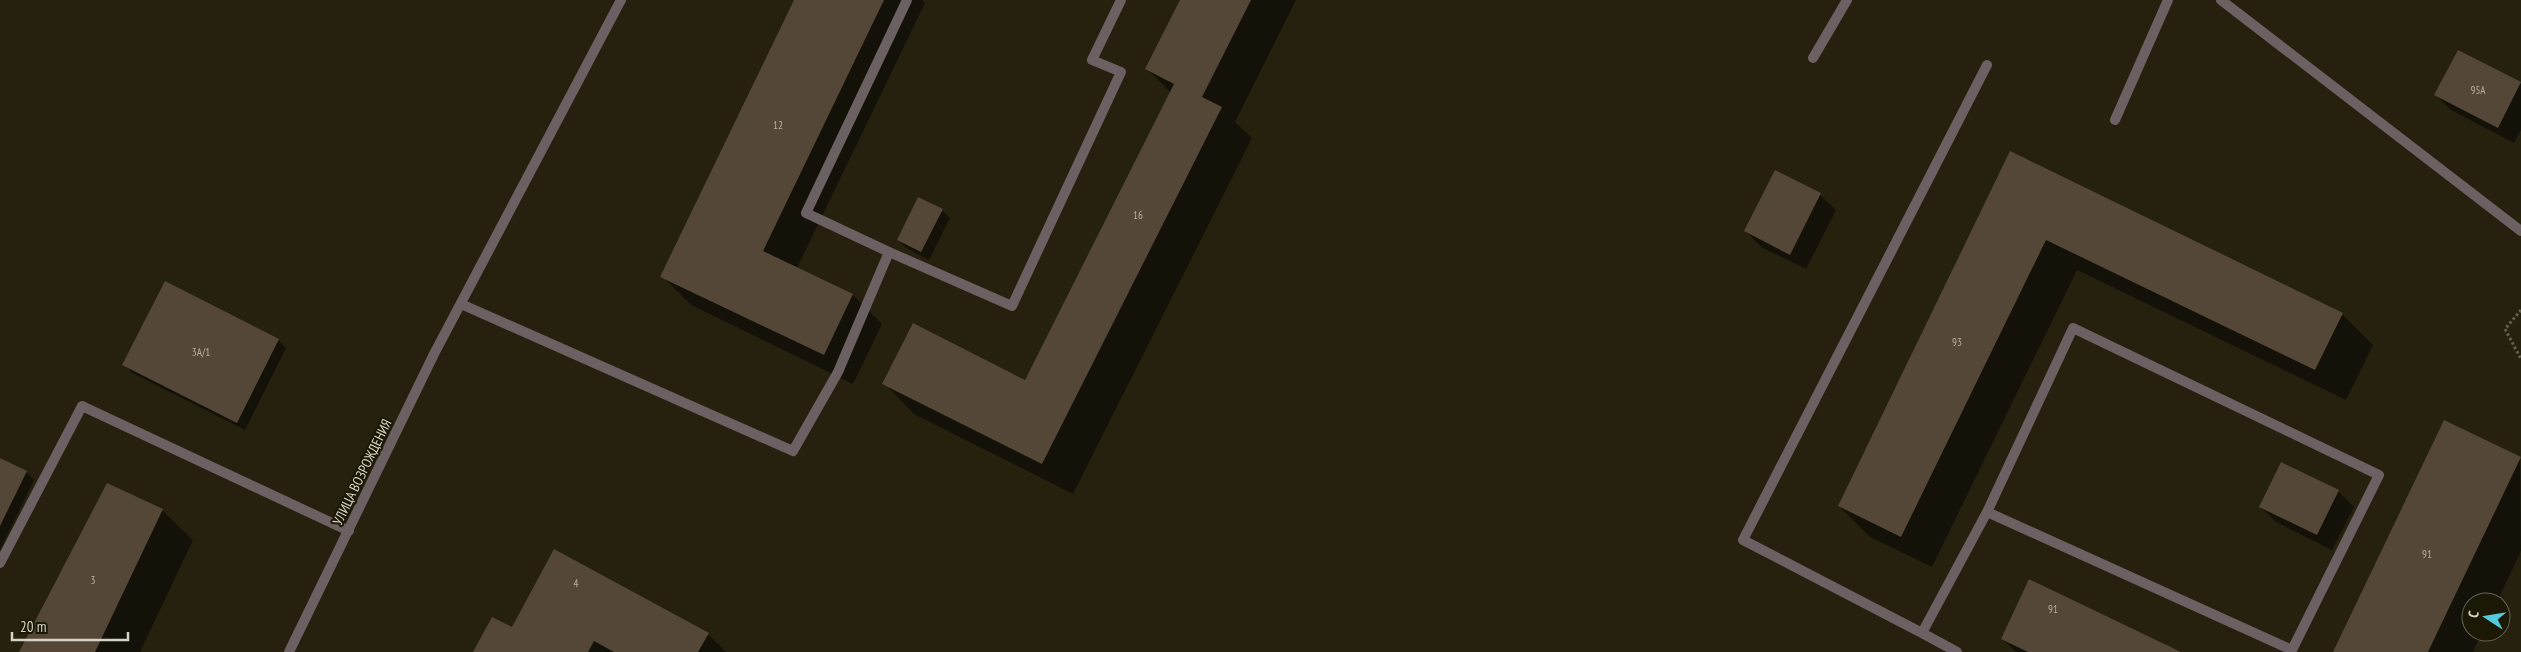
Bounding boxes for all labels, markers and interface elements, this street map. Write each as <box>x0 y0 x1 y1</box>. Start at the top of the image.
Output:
house number: 95А <box>2470 83 2486 97</box>
house number: 12 <box>773 118 783 132</box>
house number: 16 <box>1133 208 1143 222</box>
house number: 93 <box>1952 335 1962 349</box>
house number: 3А/1 <box>192 345 210 359</box>
street label: УЛИЦА ВОЗРОЖДЕНИЯ <box>329 416 395 528</box>
house number: 91 <box>2422 547 2432 561</box>
house number: 3 <box>91 573 96 587</box>
house number: 4 <box>574 576 579 590</box>
north arrow <box>2461 592 2511 642</box>
house number: 91 <box>2048 602 2058 616</box>
text: С <box>2464 609 2483 619</box>
scale bar <box>12 610 129 642</box>
text: 20 m <box>20 617 46 636</box>

